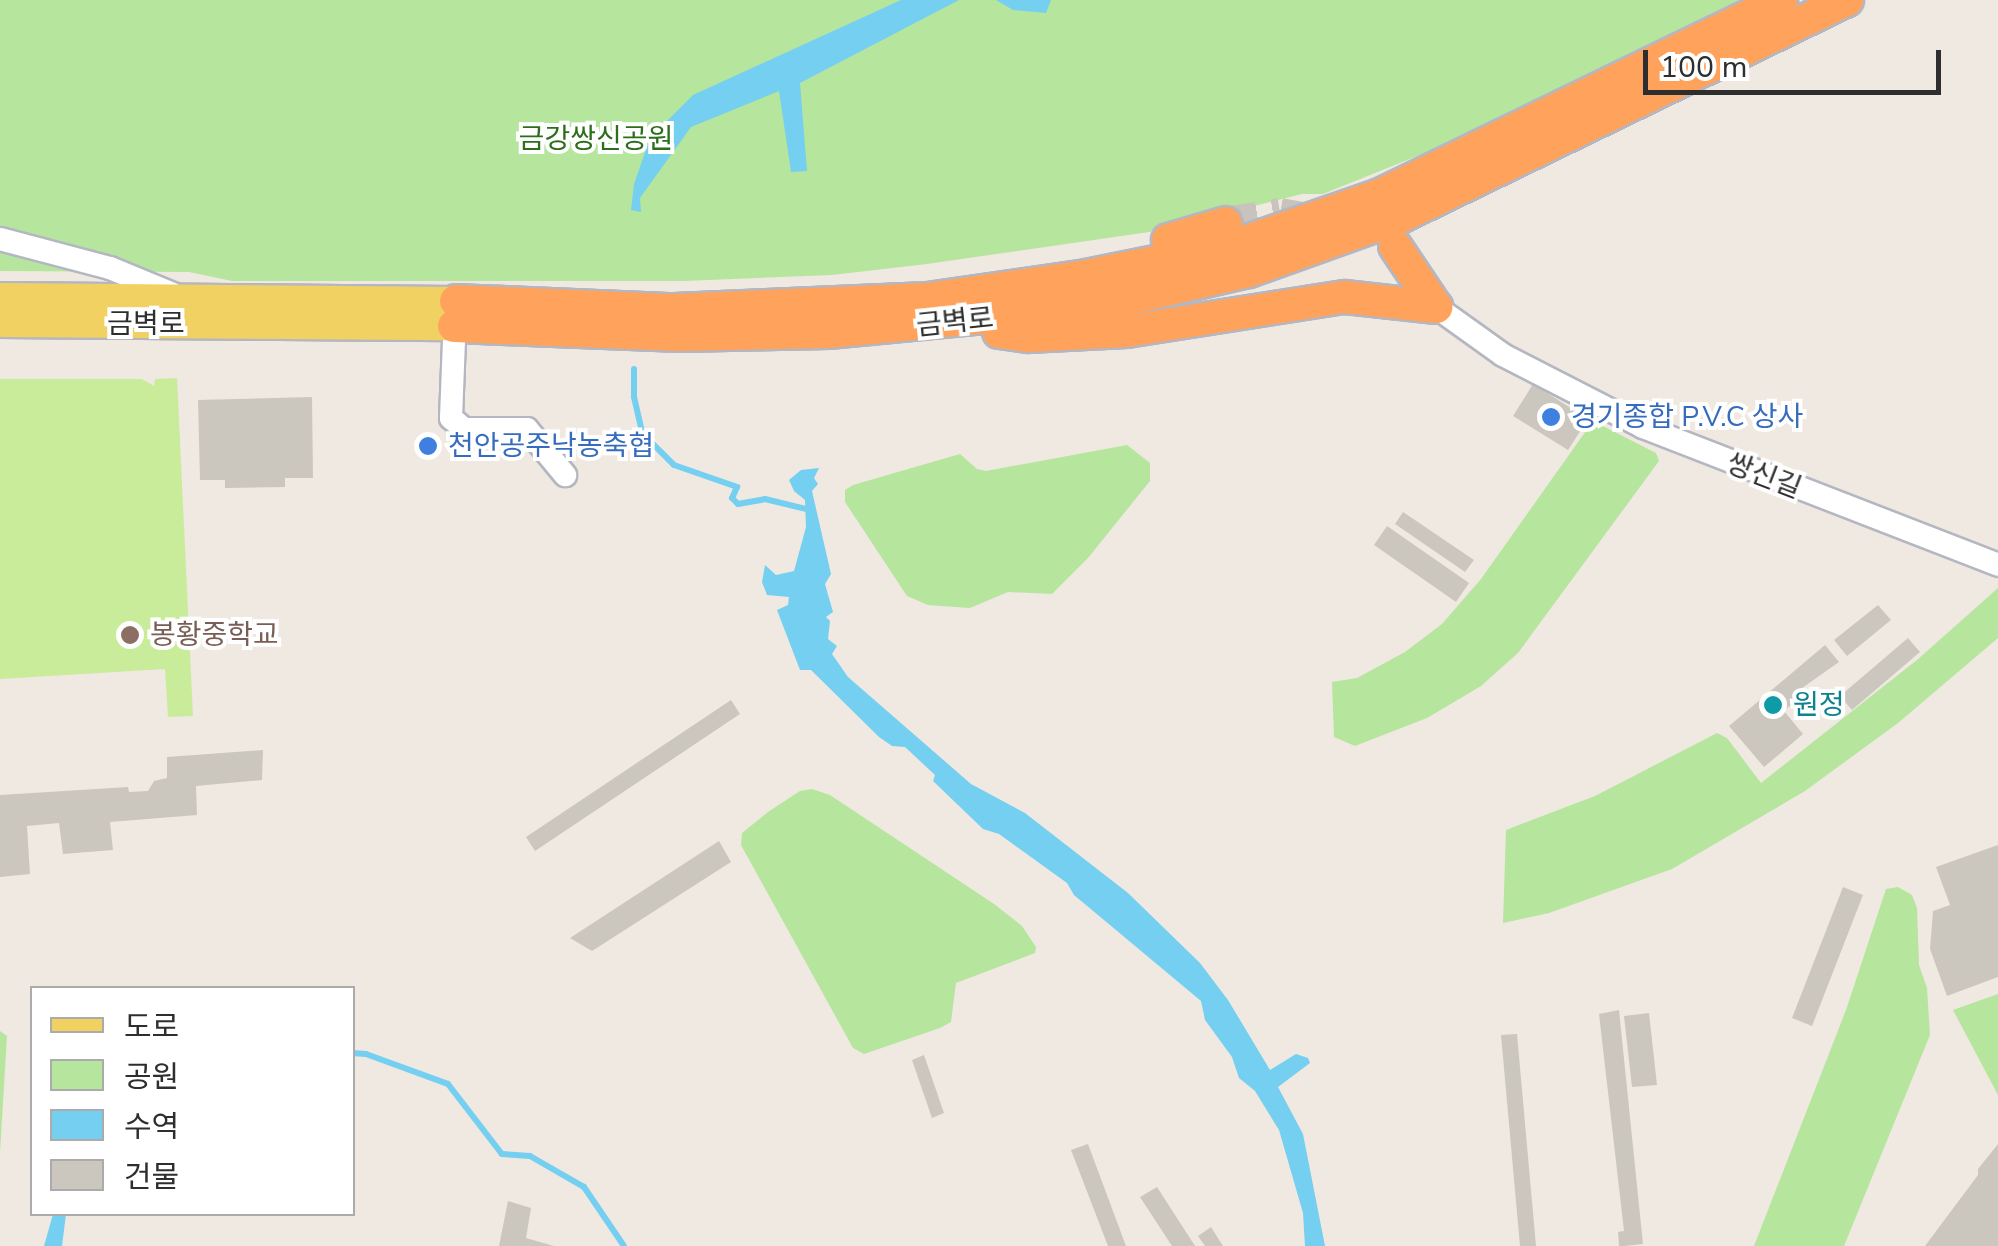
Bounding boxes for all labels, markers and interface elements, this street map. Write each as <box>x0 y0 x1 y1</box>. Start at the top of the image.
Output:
scale bar <box>1648 30 1946 92</box>
text: 100 m <box>1660 47 1747 88</box>
park label: 금강쌍신공원 <box>519 122 673 156</box>
street label: 금벽로 <box>915 301 995 343</box>
street label: 금벽로 <box>107 307 185 341</box>
place label: 경기종합 P.V.C 상사 <box>1571 400 1803 434</box>
marker: 경기종합 P.V.C 상사 <box>1540 406 1562 428</box>
place label: 천안공주낙농축협 <box>448 429 654 463</box>
marker: 천안공주낙농축협 <box>417 435 439 457</box>
street label: 쌍신길 <box>1722 446 1806 506</box>
place label: 봉황중학교 <box>150 618 279 652</box>
marker: 봉황중학교 <box>119 624 141 646</box>
place label: 원정 <box>1793 688 1845 722</box>
marker: 원정 <box>1762 694 1784 716</box>
legend <box>30 986 355 1216</box>
text: 도로 <box>124 1007 179 1048</box>
text: 공원 <box>124 1057 179 1098</box>
text: 수역 <box>124 1107 179 1148</box>
text: 건물 <box>124 1157 179 1198</box>

